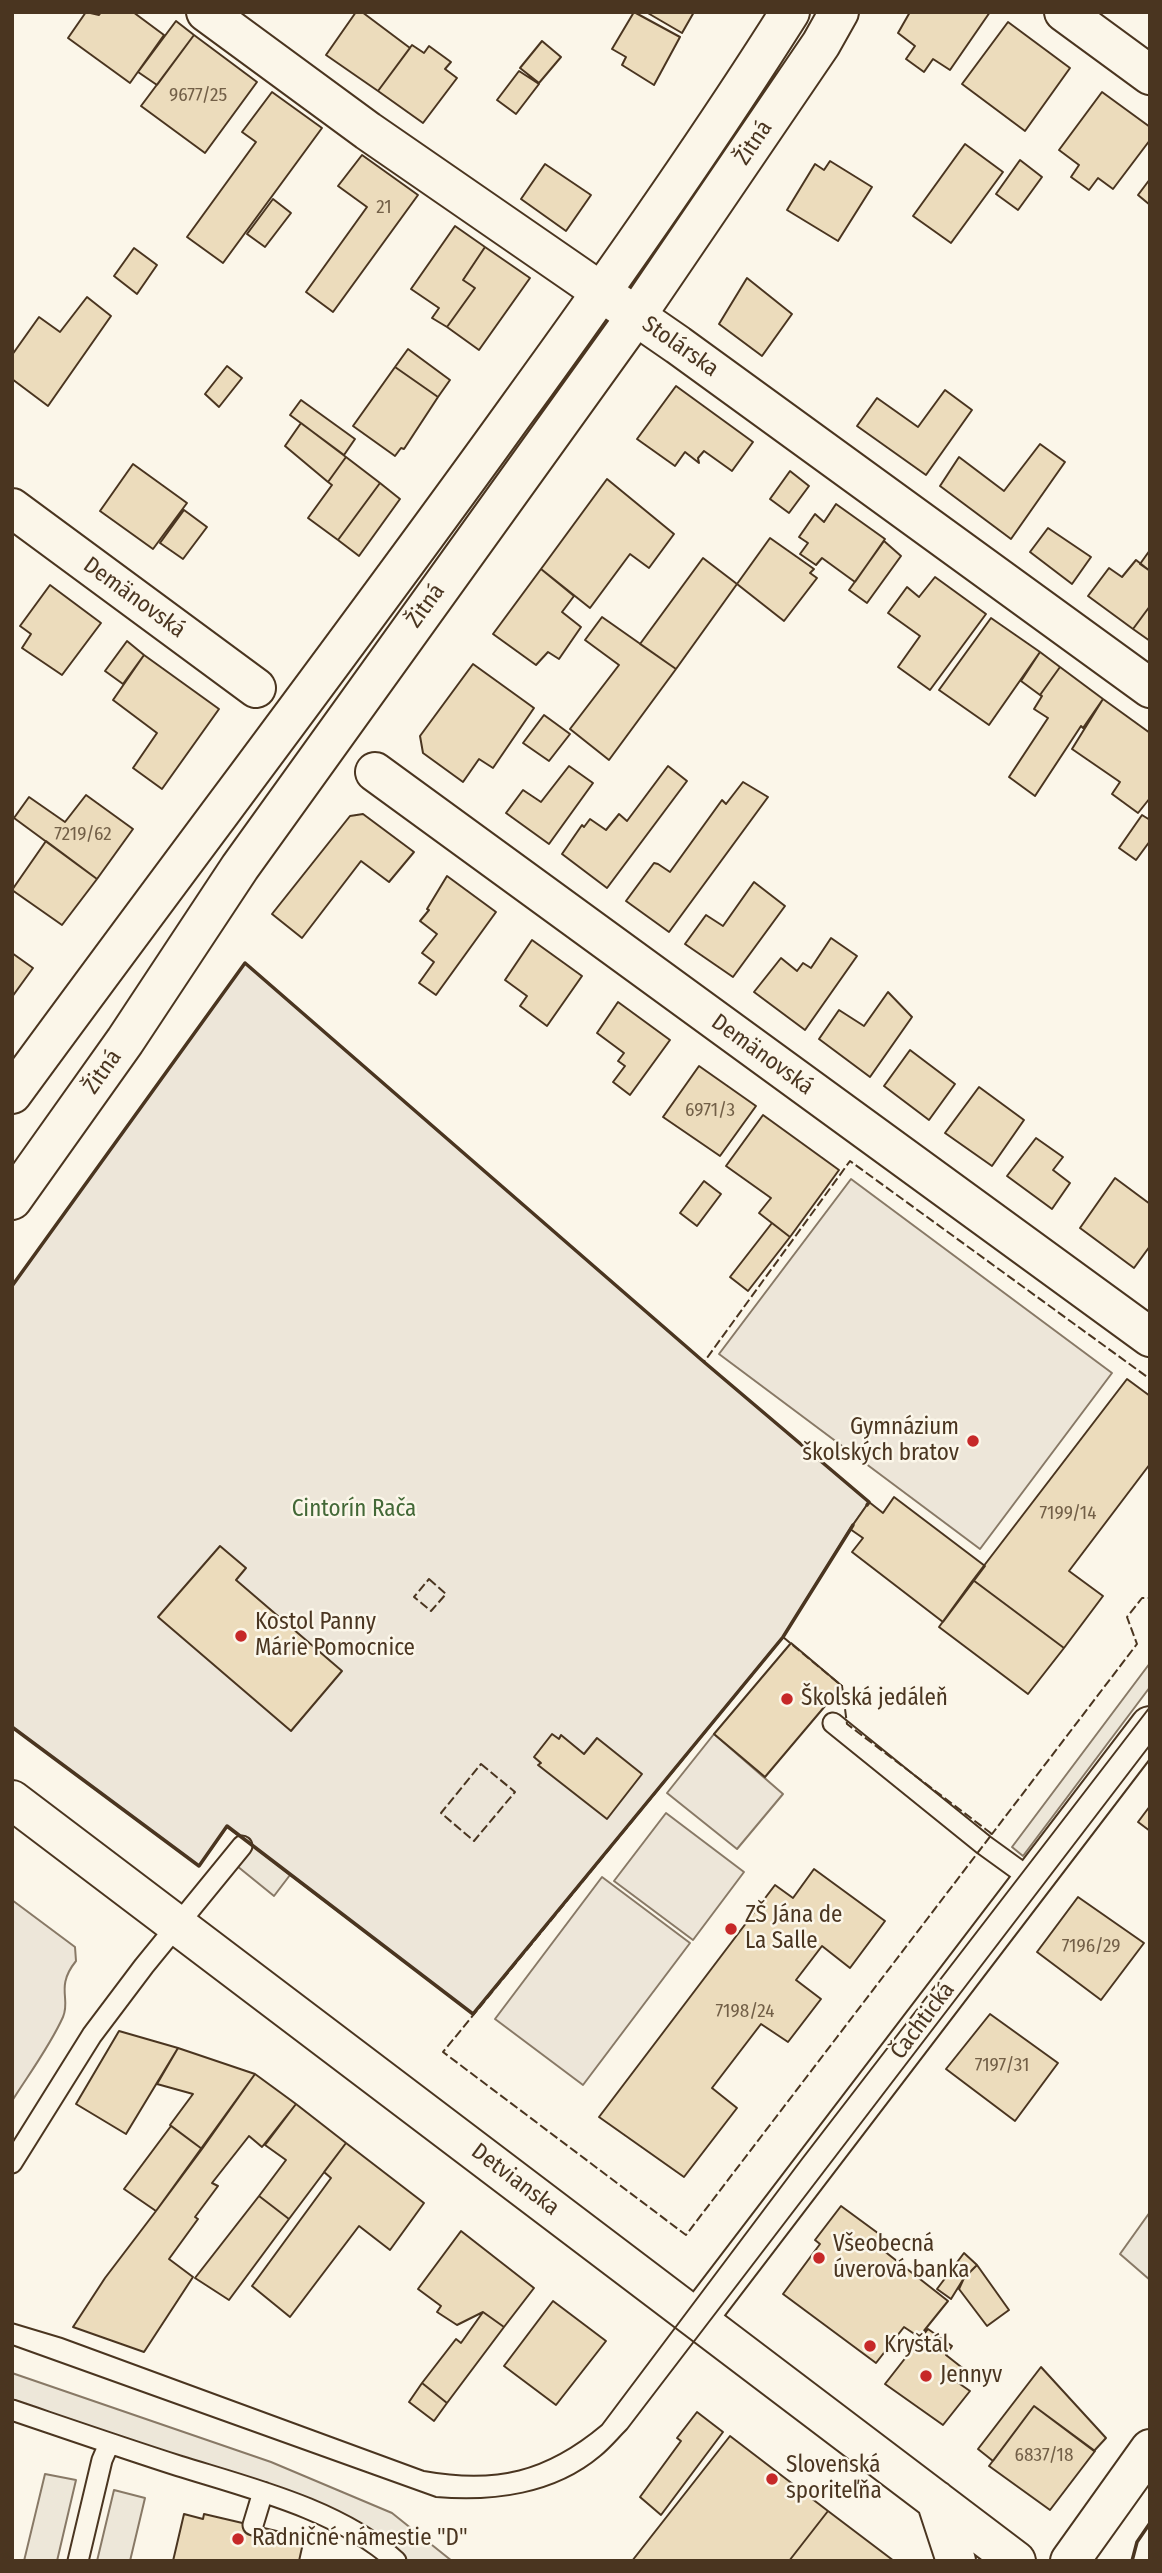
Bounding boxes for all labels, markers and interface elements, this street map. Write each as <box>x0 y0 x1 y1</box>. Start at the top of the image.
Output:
house number: 9677/25 <box>169 85 227 107</box>
street label: Žitná <box>729 116 779 170</box>
house number: 21 <box>376 197 392 219</box>
street label: Stolárska <box>636 311 724 383</box>
street label: Demänovská <box>78 552 190 644</box>
street label: Žitná <box>401 579 451 633</box>
house number: 7219/62 <box>54 824 112 846</box>
street label: Demänovská <box>706 1009 818 1101</box>
street label: Žitná <box>78 1045 128 1099</box>
house number: 6971/3 <box>685 1100 735 1122</box>
place label: Gymnázium školských bratov <box>802 1414 959 1468</box>
marker: Gymnázium školských bratov <box>965 1433 981 1449</box>
park label: Cintorín Rača <box>292 1496 416 1524</box>
house number: 7199/14 <box>1040 1503 1096 1525</box>
place label: Kostol Panny Márie Pomocnice <box>255 1609 415 1663</box>
marker: Kostol Panny Márie Pomocnice <box>233 1628 249 1644</box>
place label: Školská jedáleň <box>801 1685 948 1713</box>
marker: Školská jedáleň <box>779 1691 795 1707</box>
place label: ZŠ Jána de La Salle <box>745 1902 842 1956</box>
marker: ZŠ Jána de La Salle <box>723 1921 739 1937</box>
house number: 7196/29 <box>1062 1936 1120 1958</box>
street label: Čachtická <box>885 1977 961 2065</box>
house number: 7198/24 <box>716 2001 774 2023</box>
house number: 7197/31 <box>975 2055 1029 2077</box>
street label: Detvianska <box>466 2138 564 2222</box>
place label: Všeobecná úverová banka <box>833 2231 970 2285</box>
marker: Všeobecná úverová banka <box>811 2250 827 2266</box>
place label: Kryštál <box>884 2332 949 2360</box>
marker: Kryštál <box>862 2338 878 2354</box>
place label: Jennyv <box>940 2362 1002 2390</box>
marker: Jennyv <box>918 2368 934 2384</box>
house number: 6837/18 <box>1015 2445 1073 2467</box>
place label: Slovenská sporiteľňa <box>786 2452 882 2506</box>
marker: Slovenská sporiteľňa <box>764 2471 780 2487</box>
place label: Radničné námestie "D" <box>252 2525 468 2553</box>
marker: Radničné námestie "D" <box>230 2531 246 2547</box>

